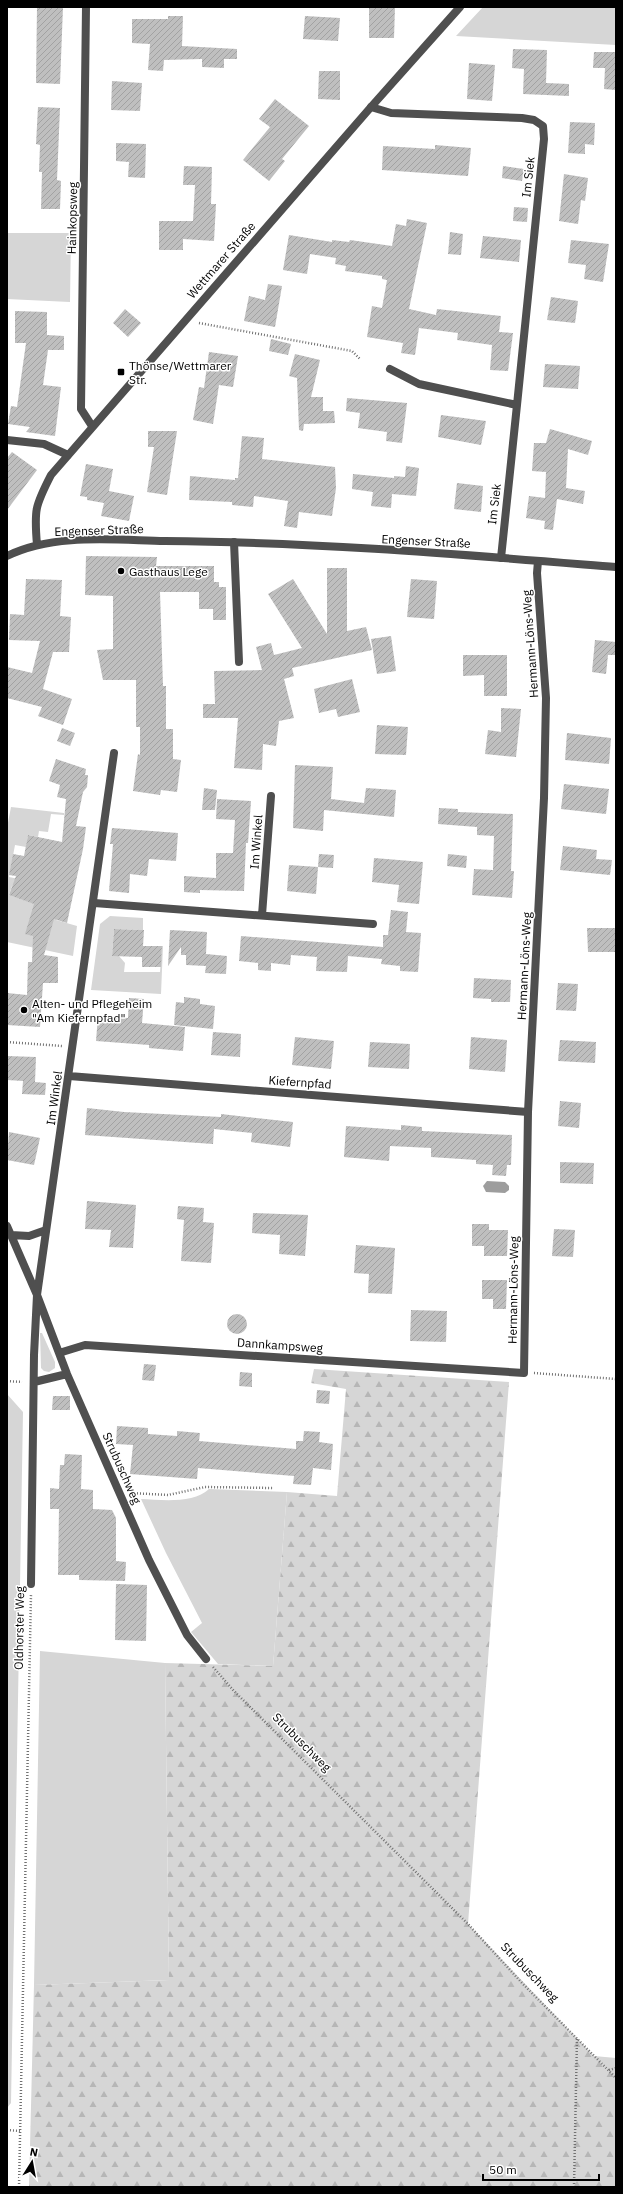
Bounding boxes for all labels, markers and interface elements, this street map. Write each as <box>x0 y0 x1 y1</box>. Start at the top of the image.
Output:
street label: Im Siek <box>518 155 538 198</box>
street label: Hainkopsweg <box>64 181 80 254</box>
street label: Wettmarer Straße <box>184 218 259 301</box>
place label: Thönse/Wettmarer Str. <box>129 358 232 387</box>
marker: Thönse/Wettmarer Str. <box>116 367 126 377</box>
street label: Im Siek <box>484 482 504 525</box>
street label: Engenser Straße <box>54 521 144 539</box>
street label: Engenser Straße <box>381 531 471 551</box>
place label: Gasthaus Lege <box>129 564 208 579</box>
marker: Gasthaus Lege <box>116 566 126 576</box>
street label: Hermann-Löns-Weg <box>519 589 541 698</box>
street label: Im Winkel <box>247 814 265 870</box>
street label: Hermann-Löns-Weg <box>514 911 534 1020</box>
place label: Alten- und Pflegeheim "Am Kiefernpfad" <box>32 996 152 1025</box>
marker: Alten- und Pflegeheim "Am Kiefernpfad" <box>19 1005 29 1015</box>
street label: Im Winkel <box>43 1070 65 1126</box>
street label: Kiefernpfad <box>268 1072 332 1092</box>
street label: Hermann-Löns-Weg <box>505 1235 521 1344</box>
street label: Dannkampsweg <box>237 1335 324 1356</box>
street label: Strubuschweg <box>100 1430 145 1507</box>
street label: Oldhorster Weg <box>11 1585 27 1670</box>
street label: Strubuschweg <box>270 1710 335 1775</box>
street label: Strubuschweg <box>498 1939 563 2005</box>
north arrow <box>12 2142 52 2182</box>
text: N <box>29 2145 39 2160</box>
scale bar <box>483 2156 599 2182</box>
text: 50 m <box>489 2162 517 2177</box>

